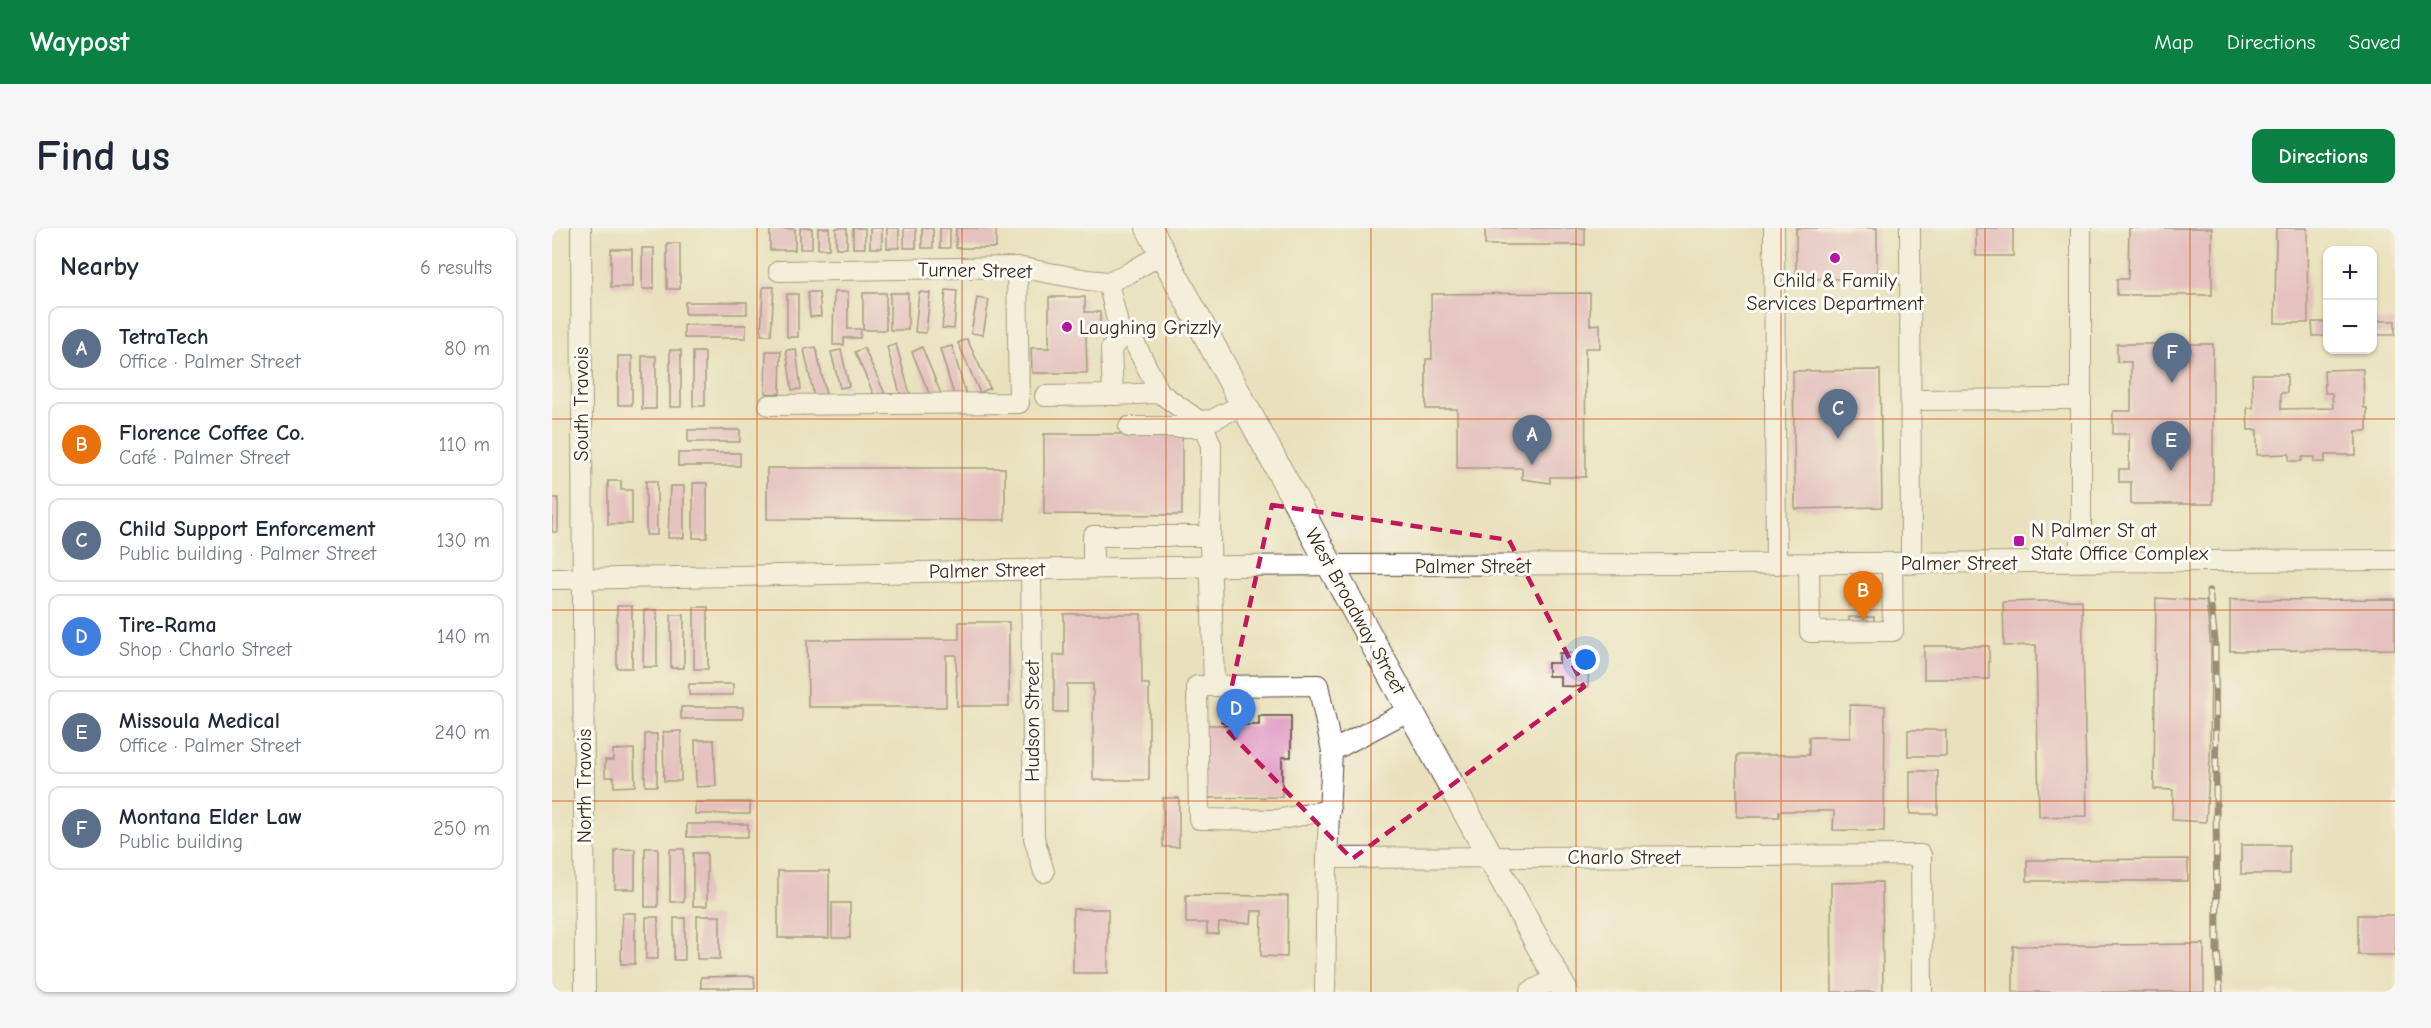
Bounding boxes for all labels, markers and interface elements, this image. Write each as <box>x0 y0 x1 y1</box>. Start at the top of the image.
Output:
text: Waypost <box>30 26 130 58</box>
text: Map <box>2154 30 2194 54</box>
text: Directions <box>2227 30 2316 54</box>
text: Saved <box>2349 30 2401 54</box>
button: Directions <box>2252 129 2395 183</box>
text: Find us <box>36 132 170 181</box>
map controls <box>2323 246 2377 354</box>
button: + <box>2323 246 2377 300</box>
marker: Child & Family Services Department <box>1828 251 1842 265</box>
text: Nearby <box>60 252 139 282</box>
text: 6 results <box>420 256 492 279</box>
street label: Turner Street <box>918 258 1034 283</box>
place label: Child & Family Services Department <box>1746 269 1925 315</box>
button: − <box>2323 300 2377 354</box>
place label: Laughing Grizzly <box>1079 316 1221 339</box>
marker: Laughing Grizzly <box>1060 320 1074 334</box>
text: TetraTech <box>119 324 209 350</box>
pin: F <box>2152 334 2192 383</box>
text: A <box>76 337 87 360</box>
text: 80 m <box>444 337 490 360</box>
street label: South Travois <box>570 347 593 461</box>
text: Office · Palmer Street <box>119 350 300 373</box>
pin: C <box>1818 390 1858 439</box>
pin: A <box>1512 416 1552 465</box>
text: Florence Coffee Co. <box>119 420 304 446</box>
pin: E <box>2152 422 2190 471</box>
text: B <box>75 433 88 456</box>
text: 110 m <box>439 433 490 456</box>
text: Café · Palmer Street <box>119 446 290 469</box>
text: Child Support Enforcement <box>119 516 375 542</box>
place label: N Palmer St at State Office Complex <box>2031 519 2209 565</box>
street label: West Broadway Street <box>1300 524 1411 699</box>
text: C <box>75 529 88 552</box>
text: 130 m <box>437 529 490 552</box>
marker: N Palmer St at State Office Complex <box>2012 534 2026 548</box>
text: Public building · Palmer Street <box>119 542 376 565</box>
street label: Palmer Street <box>1901 552 2018 575</box>
street label: Palmer Street <box>1415 555 1532 578</box>
street label: Palmer Street <box>929 558 1047 583</box>
pin: B <box>1844 572 1882 621</box>
text: Tire-Rama <box>119 612 217 638</box>
text: D <box>75 625 88 648</box>
text: 140 m <box>437 625 490 648</box>
text: Shop · Charlo Street <box>119 638 292 661</box>
your location <box>1571 645 1600 674</box>
street label: Hudson Street <box>1021 659 1044 782</box>
pin: D <box>1216 690 1256 739</box>
text: Missoula Medical <box>119 708 280 734</box>
text: E <box>76 721 87 744</box>
text: 240 m <box>435 721 490 744</box>
street label: North Travois <box>573 729 596 843</box>
text: Office · Palmer Street <box>119 734 300 757</box>
text: Montana Elder Law <box>119 804 302 830</box>
text: F <box>76 817 87 840</box>
text: 250 m <box>433 817 490 840</box>
text: Public building <box>119 830 243 853</box>
street label: Charlo Street <box>1568 846 1682 869</box>

